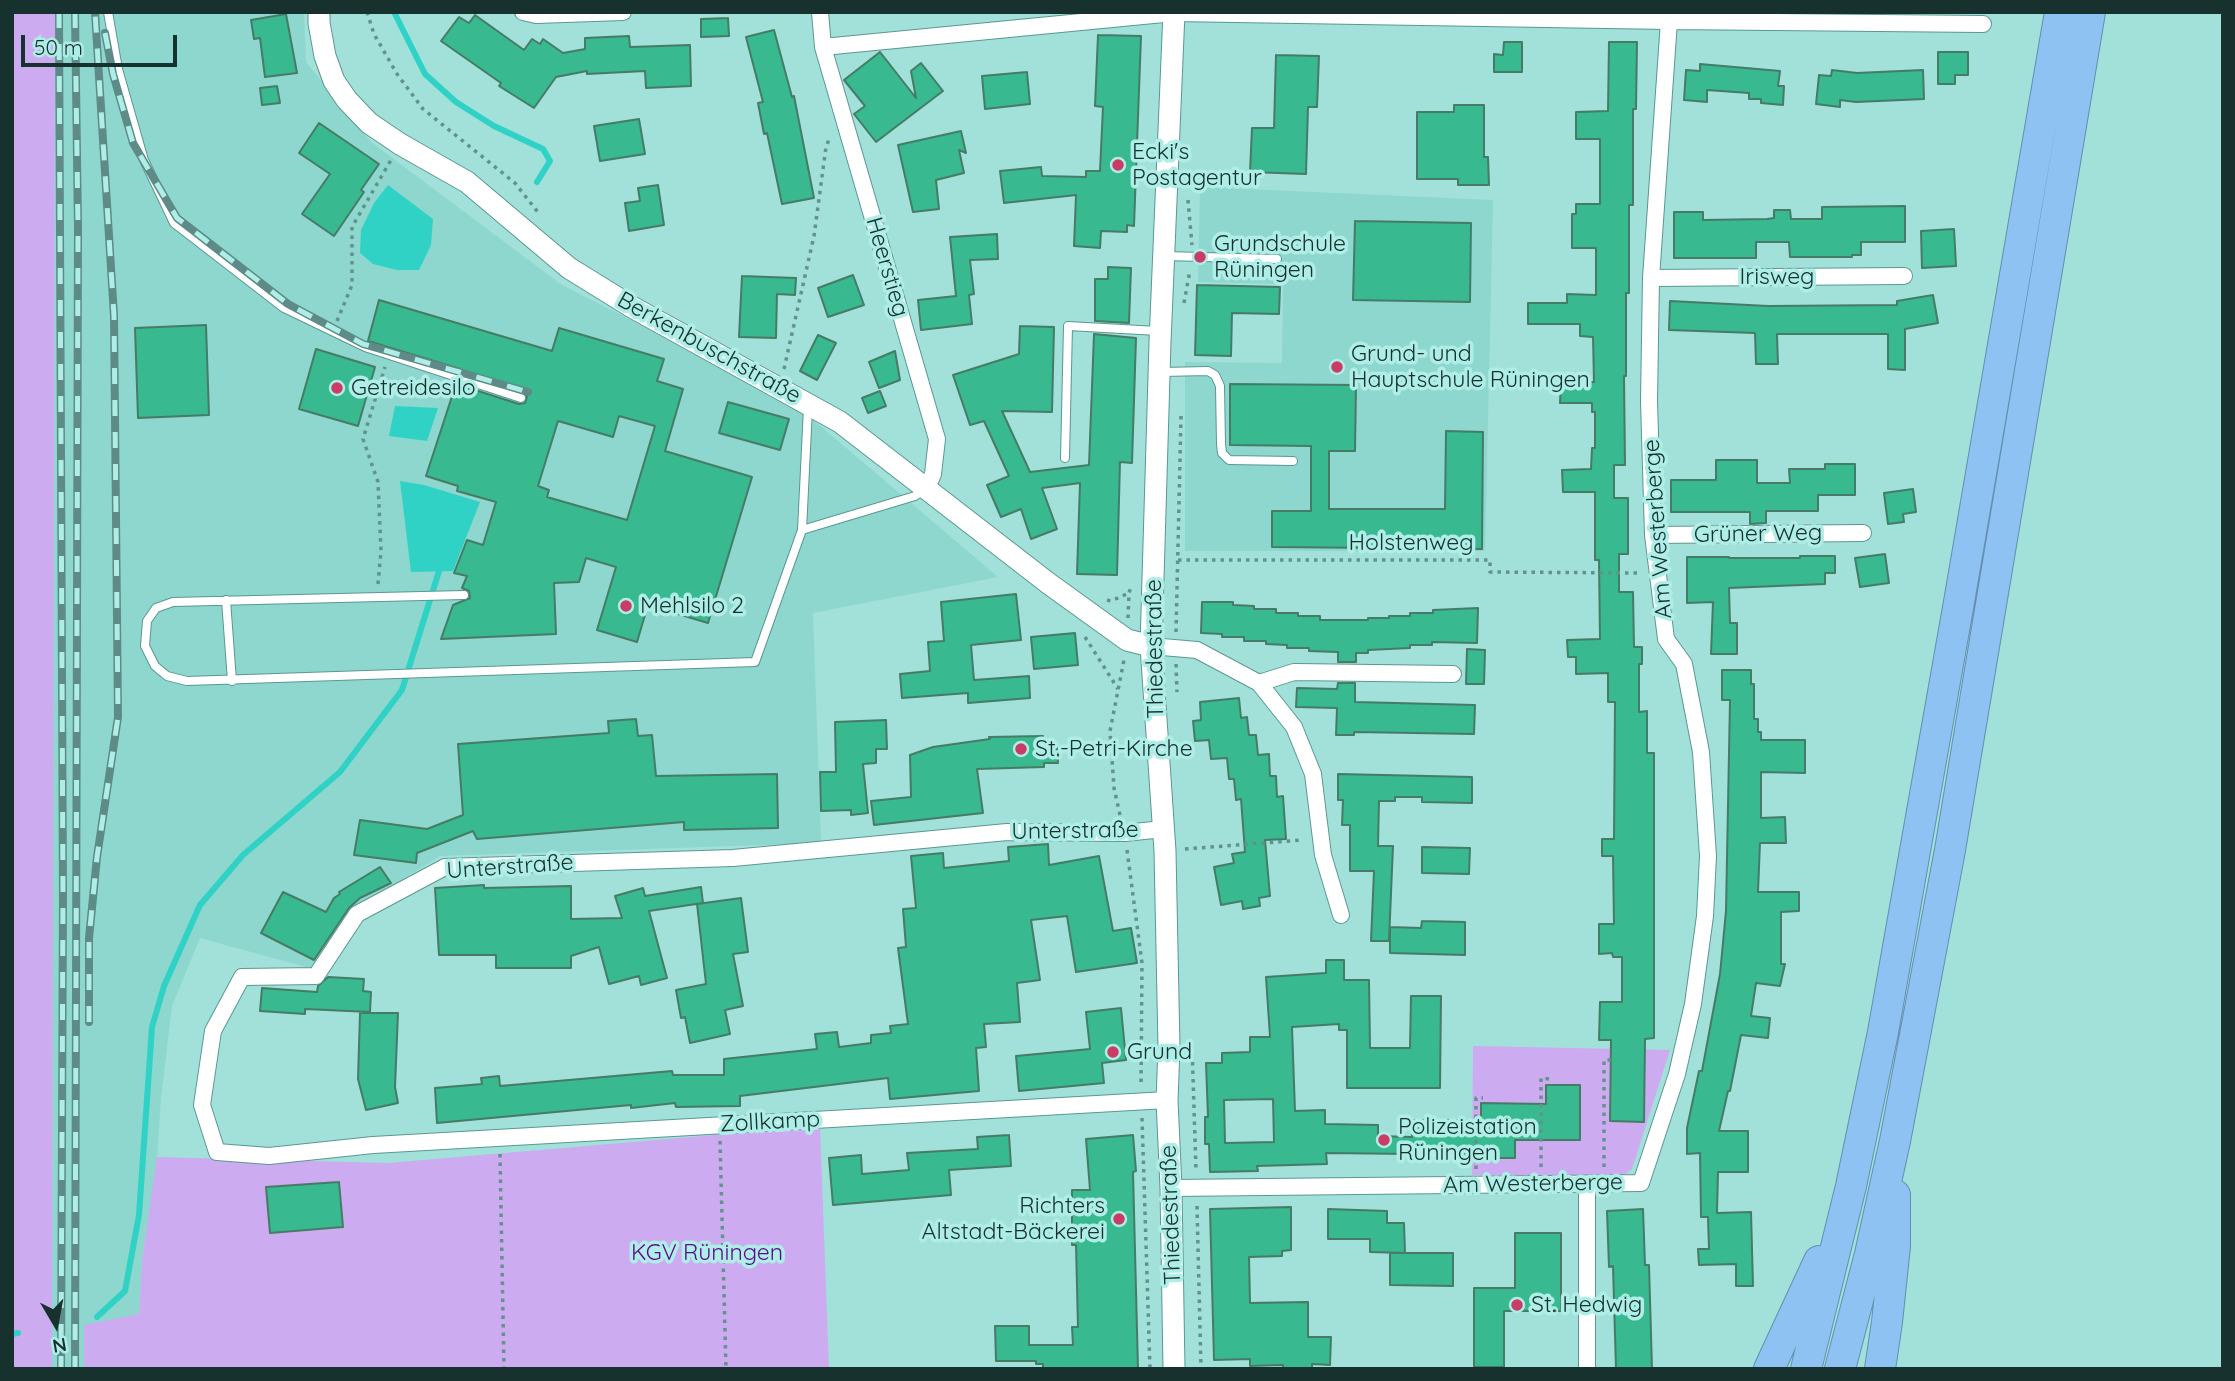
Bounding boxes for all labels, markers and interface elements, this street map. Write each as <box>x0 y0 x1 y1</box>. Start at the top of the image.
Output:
scale bar <box>24 21 180 65</box>
text: 50 m <box>34 34 83 60</box>
place label: Ecki's Postagentur <box>1132 138 1262 192</box>
marker: Ecki's Postagentur <box>1110 157 1126 173</box>
street label: Heerstieg <box>860 214 914 320</box>
place label: Grundschule Rüningen <box>1214 230 1346 284</box>
marker: Grundschule Rüningen <box>1192 249 1208 265</box>
street label: Irisweg <box>1740 263 1814 291</box>
street label: Berkenbuschstraße <box>612 286 806 410</box>
place label: Grund- und Hauptschule Rüningen <box>1351 340 1590 394</box>
marker: Grund- und Hauptschule Rüningen <box>1329 359 1345 375</box>
place label: Getreidesilo <box>351 374 476 402</box>
marker: Getreidesilo <box>329 380 345 396</box>
street label: Am Westerberge <box>1638 438 1678 620</box>
street label: Grüner Weg <box>1694 519 1822 549</box>
street label: Holstenweg <box>1348 529 1474 557</box>
street label: Thiedestraße <box>1140 579 1170 719</box>
place label: Mehlsilo 2 <box>640 592 744 620</box>
marker: Mehlsilo 2 <box>618 598 634 614</box>
place label: St.-Petri-Kirche <box>1035 735 1193 763</box>
marker: St.-Petri-Kirche <box>1013 741 1029 757</box>
street label: Unterstraße <box>1011 816 1139 846</box>
street label: Unterstraße <box>446 849 574 885</box>
place label: Grund <box>1127 1038 1192 1066</box>
marker: Grund <box>1105 1044 1121 1060</box>
street label: Zollkamp <box>719 1106 821 1138</box>
place label: Polizeistation Rüningen <box>1398 1113 1537 1167</box>
marker: Polizeistation Rüningen <box>1376 1132 1392 1148</box>
street label: Thiedestraße <box>1155 1145 1187 1285</box>
street label: Am Westerberge <box>1443 1169 1623 1199</box>
place label: Richters Altstadt-Bäckerei <box>922 1192 1105 1246</box>
marker: Richters Altstadt-Bäckerei <box>1111 1211 1127 1227</box>
park label: KGV Rüningen <box>631 1239 783 1267</box>
north arrow <box>21 1290 91 1360</box>
place label: St. Hedwig <box>1531 1291 1642 1319</box>
marker: St. Hedwig <box>1509 1297 1525 1313</box>
text: N <box>51 1333 69 1359</box>

